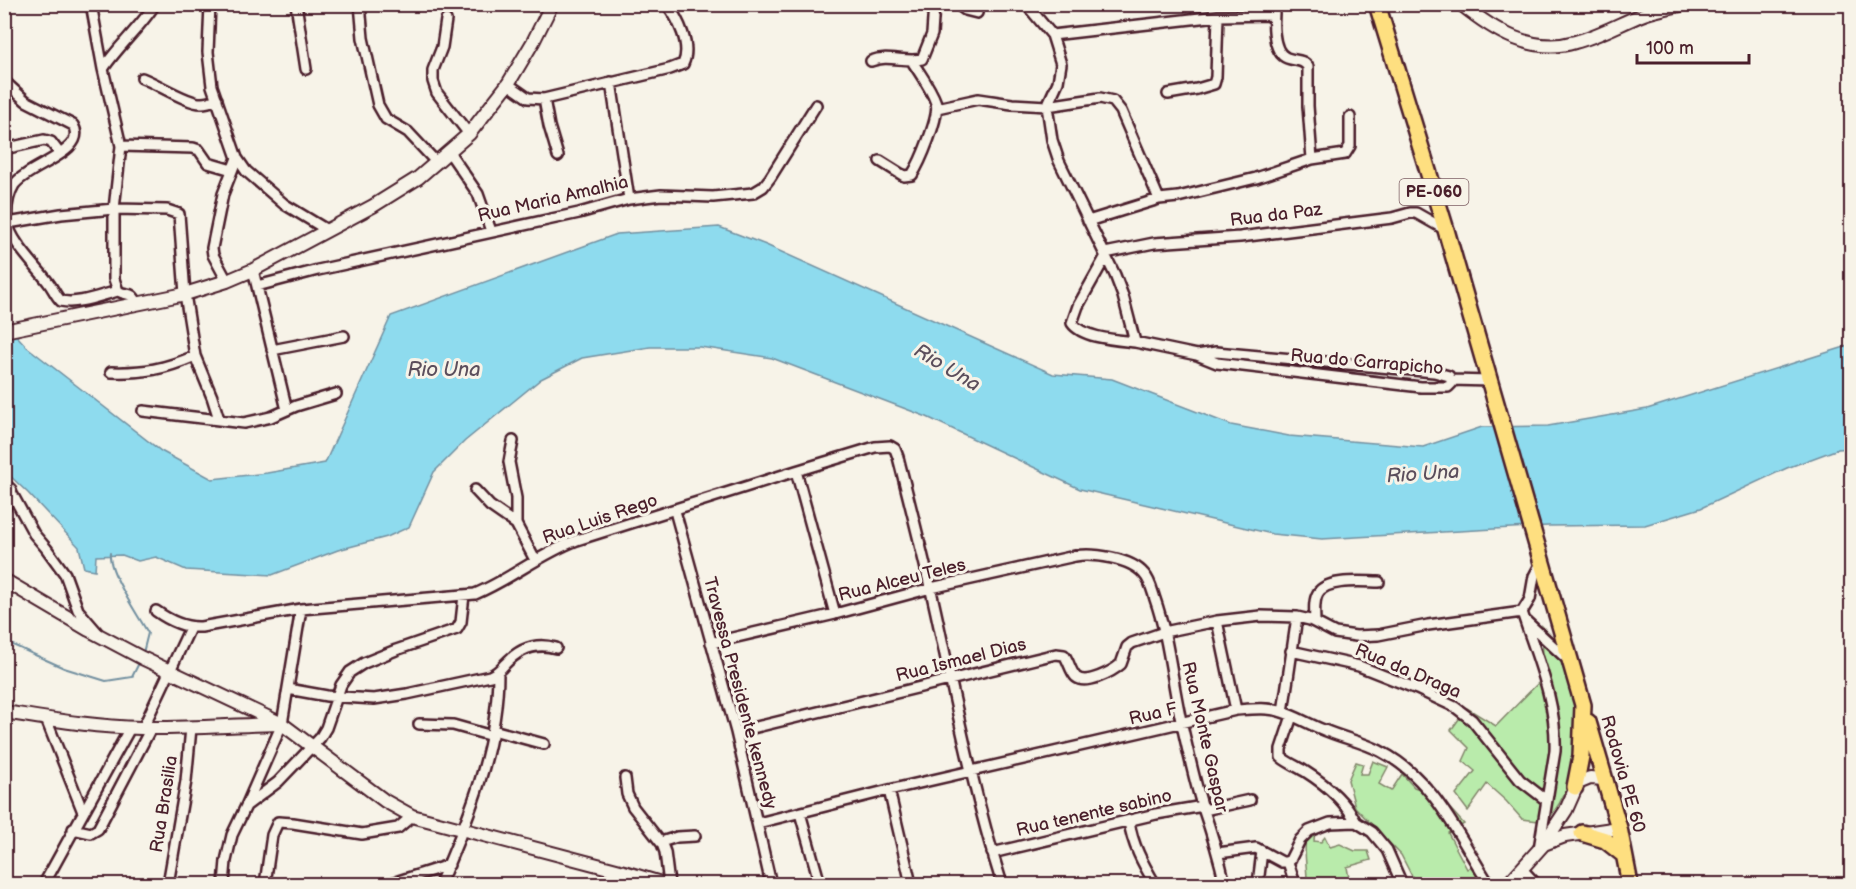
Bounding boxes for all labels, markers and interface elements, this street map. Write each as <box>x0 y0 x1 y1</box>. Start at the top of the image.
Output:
scale bar <box>1637 27 1750 65</box>
text: 100 m <box>1646 38 1694 59</box>
street label: Rua Maria Amalhia <box>476 171 630 227</box>
road number: PE-060 <box>1400 179 1468 205</box>
street label: Rua da Paz <box>1229 199 1324 231</box>
water label: Rio Una <box>910 339 984 397</box>
street label: Rua do Carrapicho <box>1290 345 1444 379</box>
water label: Rio Una <box>408 358 480 382</box>
water label: Rio Una <box>1386 459 1460 489</box>
street label: Rua Luis Rego <box>540 489 660 549</box>
street label: Rua Alceu Teles <box>836 554 968 606</box>
street label: Travessa Presidente kennedy <box>699 574 781 812</box>
street label: Rua Ismael Dias <box>894 634 1028 686</box>
street label: Rua da Draga <box>1352 639 1464 703</box>
street label: Rua Monte Gaspar <box>1177 660 1233 815</box>
street label: Rua F <box>1127 698 1179 730</box>
street label: Rodovia PE 60 <box>1596 713 1650 835</box>
street label: Rua Brasilia <box>146 754 182 854</box>
street label: Rua tenente sabino <box>1014 785 1174 841</box>

